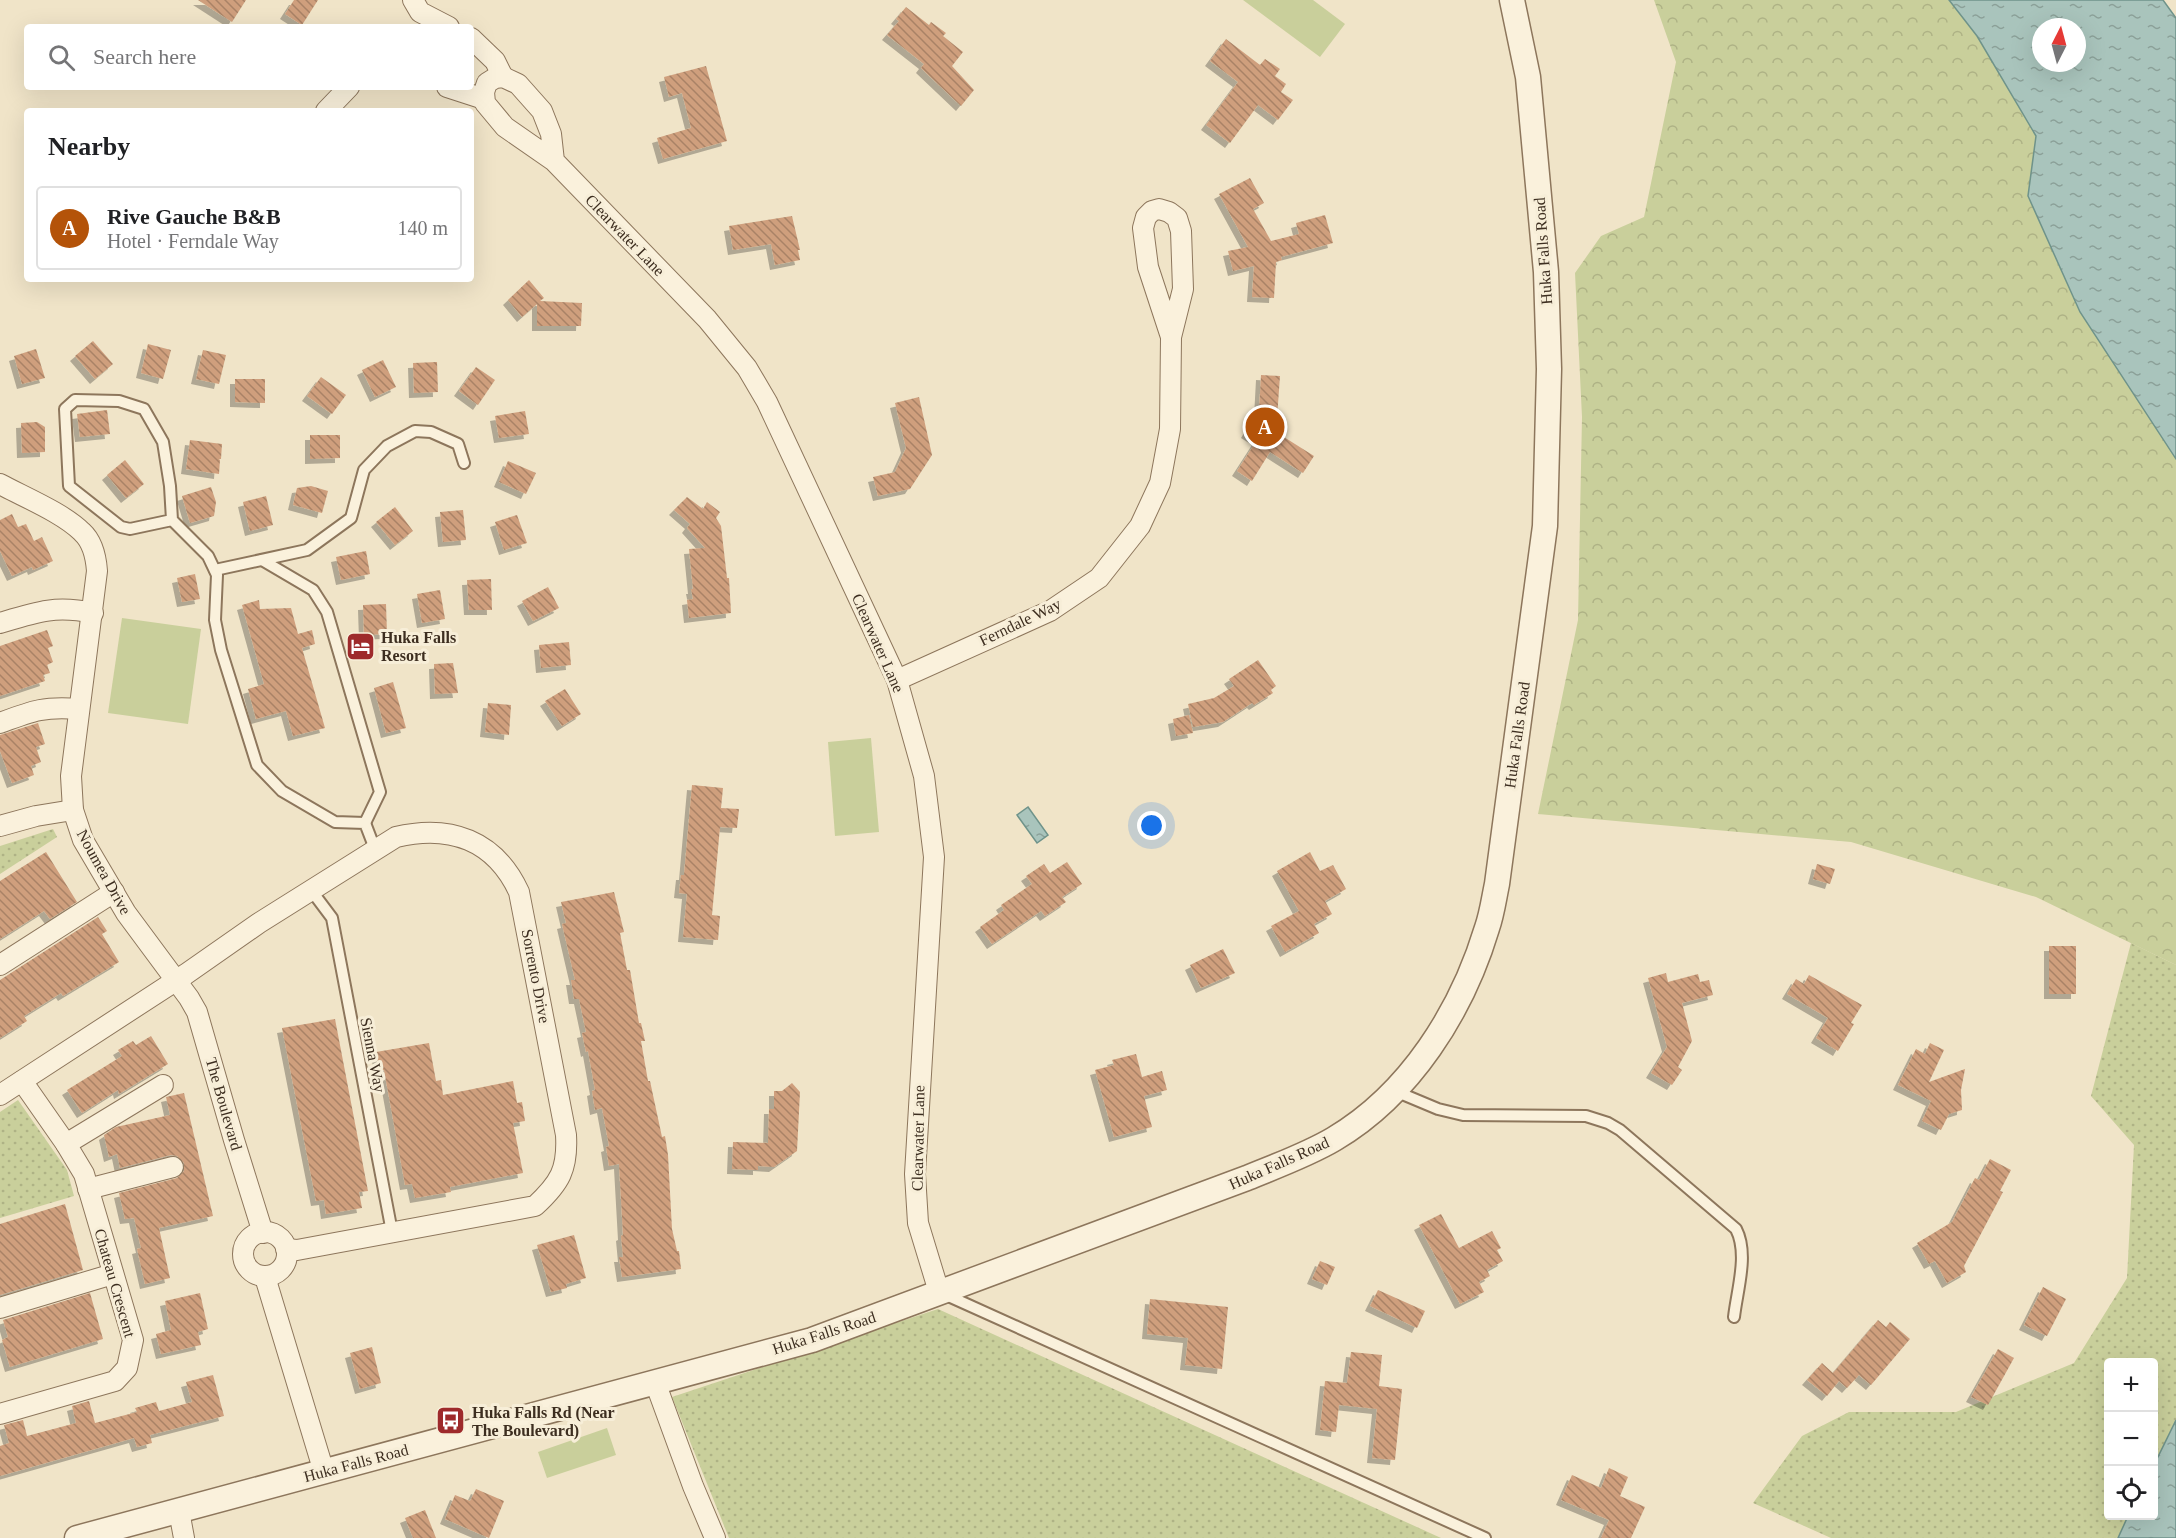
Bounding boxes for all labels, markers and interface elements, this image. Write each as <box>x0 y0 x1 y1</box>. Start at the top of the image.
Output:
north arrow <box>2032 18 2086 72</box>
search box <box>24 24 474 90</box>
icon: search <box>45 41 78 74</box>
text: Search here <box>93 44 196 69</box>
text: Nearby <box>48 132 130 161</box>
street label: Clearwater Lane <box>582 191 668 279</box>
street label: Huka Falls Road <box>1531 197 1555 305</box>
text: Rive Gauche B&B <box>107 204 281 229</box>
text: A <box>62 217 77 239</box>
text: 140 m <box>397 217 448 239</box>
text: Hotel · Ferndale Way <box>107 230 279 252</box>
pin: A <box>1246 404 1284 450</box>
street label: Clearwater Lane <box>849 591 907 695</box>
street label: Ferndale Way <box>976 595 1064 650</box>
place label: Huka Falls Resort <box>381 629 456 664</box>
hotel icon: Huka Falls Resort <box>344 630 376 662</box>
street label: Huka Falls Road <box>1501 681 1533 789</box>
your location <box>1137 811 1166 840</box>
street label: Noumea Drive <box>74 826 134 918</box>
street label: Sorrento Drive <box>519 927 553 1025</box>
street label: Sienna Way <box>356 1016 389 1094</box>
street label: The Boulevard <box>203 1056 245 1152</box>
street label: Clearwater Lane <box>909 1085 927 1191</box>
street label: Huka Falls Road <box>1226 1133 1332 1193</box>
street label: Chateau Crescent <box>91 1227 139 1340</box>
street label: Huka Falls Road <box>770 1308 878 1358</box>
map controls <box>2104 1358 2158 1520</box>
button: + <box>2104 1358 2158 1412</box>
place label: Huka Falls Rd (Near The Boulevard) <box>472 1404 615 1440</box>
bus stop icon: Huka Falls Rd (Near The Boulevard) <box>435 1405 467 1437</box>
button: − <box>2104 1412 2158 1466</box>
street label: Huka Falls Road <box>302 1441 410 1485</box>
button: locate <box>2104 1466 2158 1520</box>

